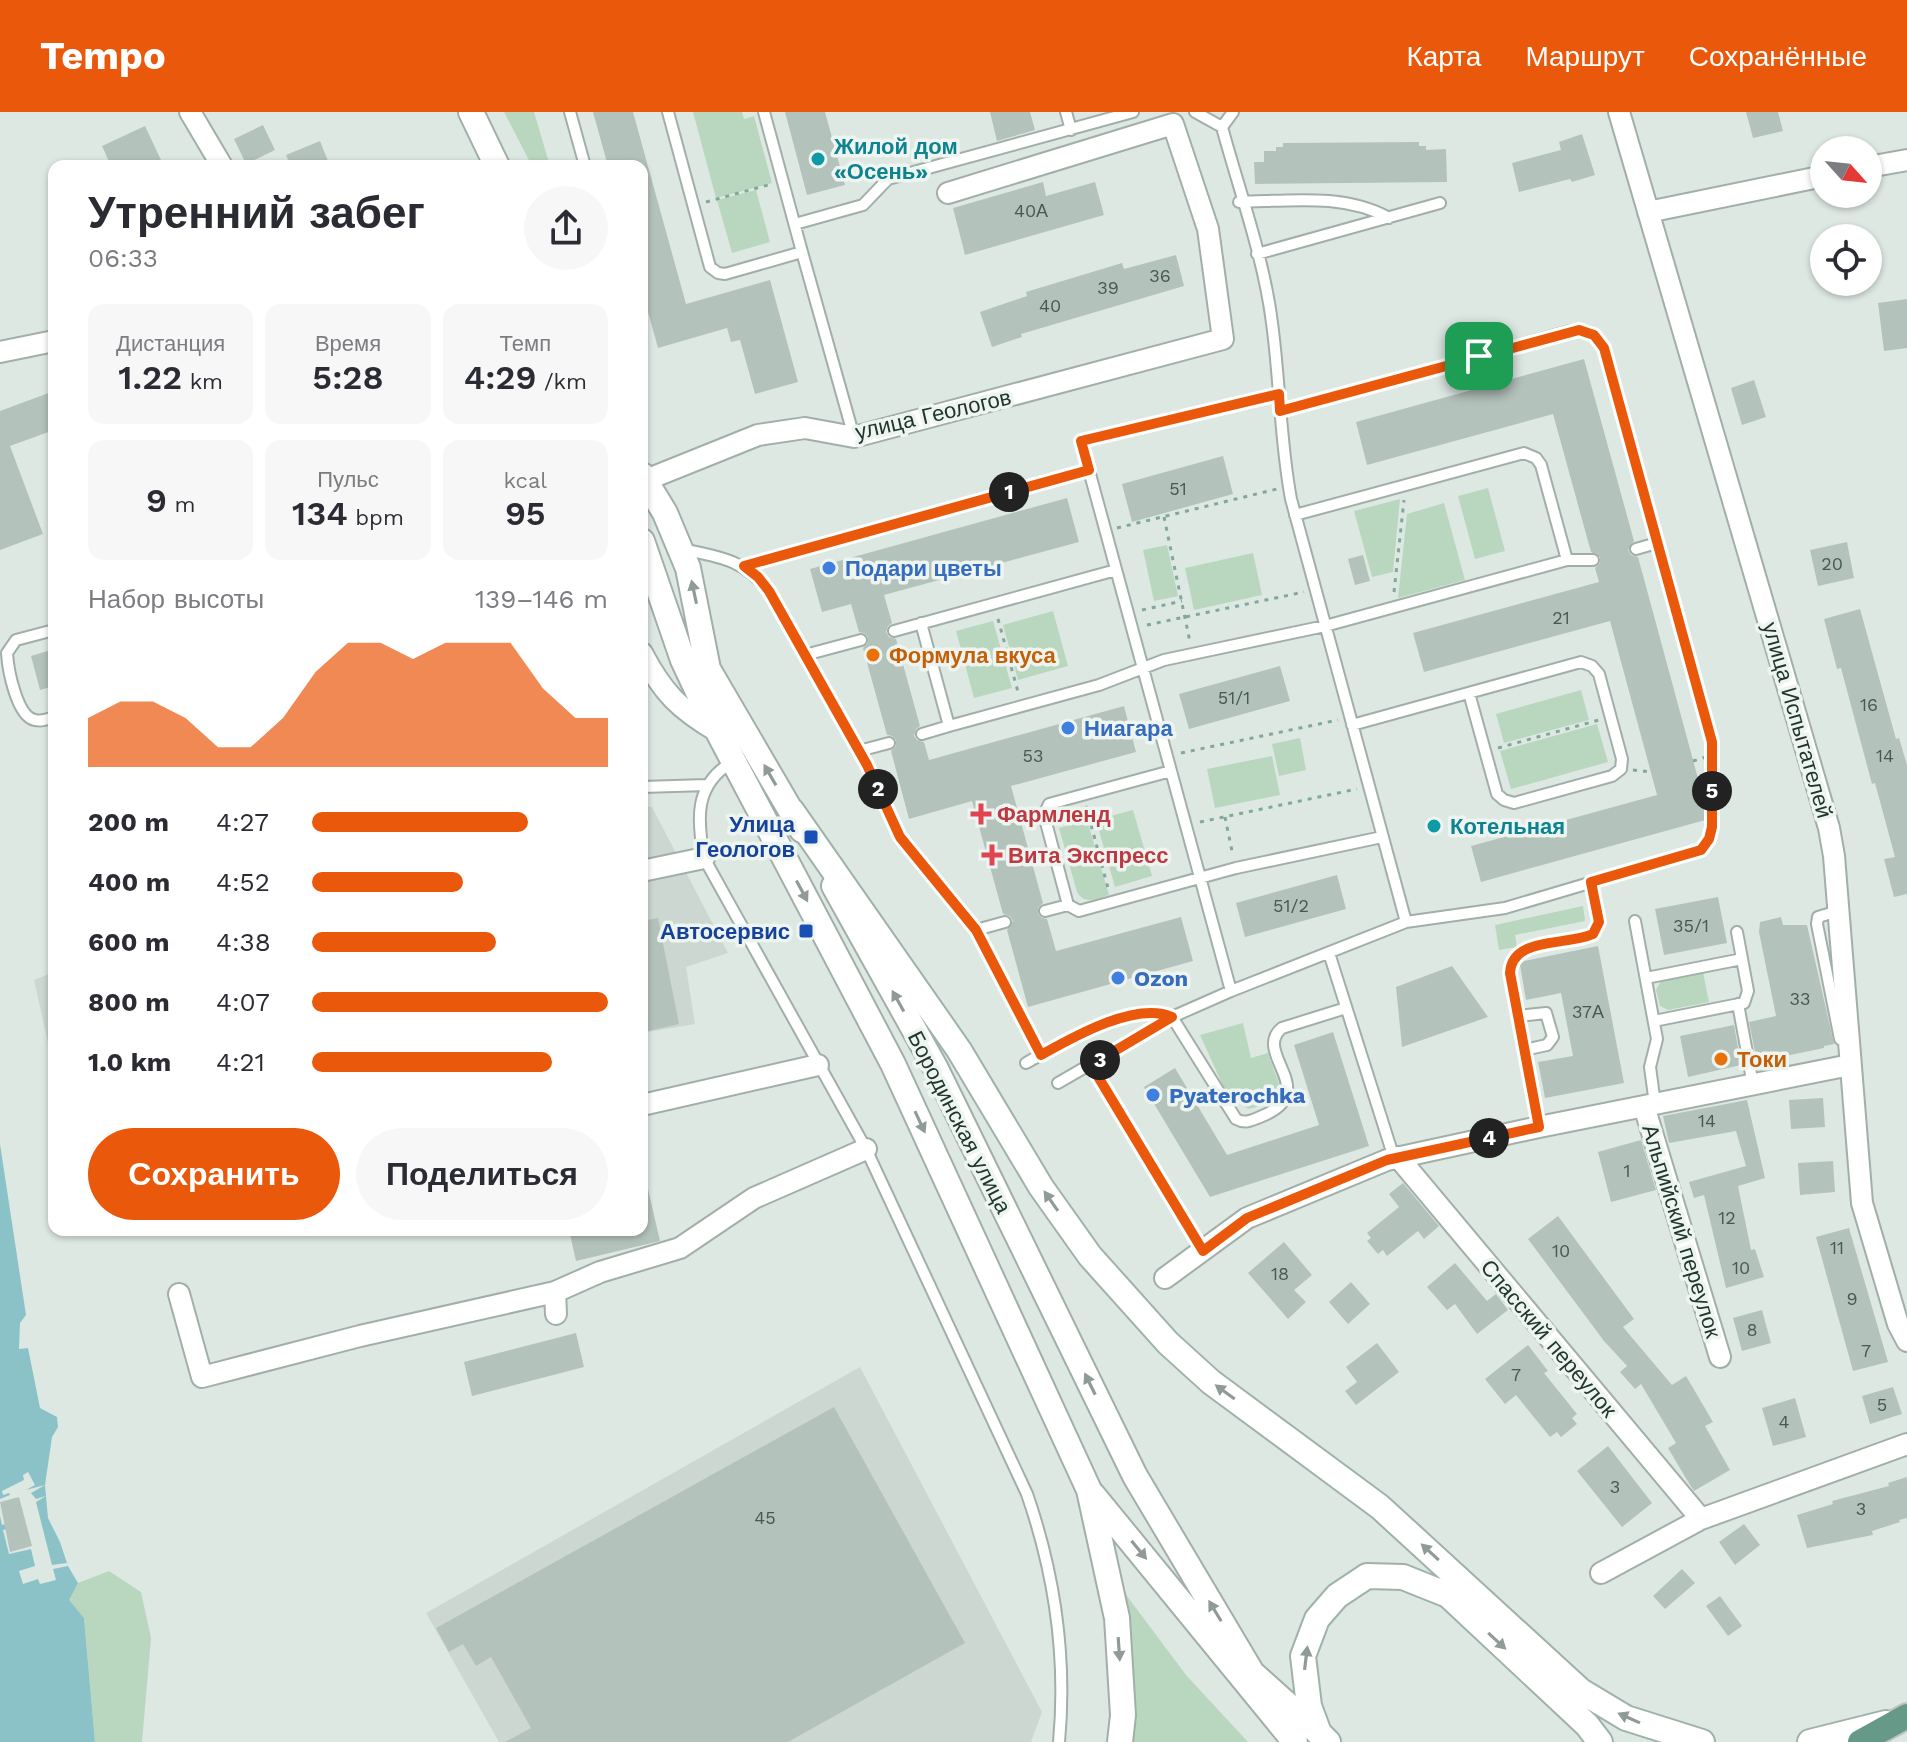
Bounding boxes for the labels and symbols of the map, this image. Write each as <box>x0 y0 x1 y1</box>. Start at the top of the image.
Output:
place label: Жилой дом «Осень» <box>833 134 958 184</box>
north arrow <box>1810 136 1882 208</box>
marker: Жилой дом «Осень» <box>809 150 827 168</box>
house number: 40А <box>1014 200 1048 221</box>
house number: 36 <box>1149 265 1171 286</box>
house number: 39 <box>1097 277 1119 298</box>
house number: 40 <box>1039 295 1061 316</box>
pin <box>1445 322 1513 390</box>
street label: улица Геологов <box>853 384 1013 445</box>
pin: 1 <box>989 472 1029 512</box>
house number: 51 <box>1169 478 1187 499</box>
house number: 20 <box>1821 553 1843 574</box>
place label: Подари цветы <box>845 556 1002 581</box>
marker: Подари цветы <box>820 559 838 577</box>
one-way arrow <box>687 579 699 604</box>
house number: 21 <box>1552 607 1570 628</box>
street label: улица Испытателей <box>1758 619 1837 821</box>
place label: Формула вкуса <box>889 643 1057 668</box>
marker: Формула вкуса <box>864 646 882 664</box>
house number: 51/1 <box>1218 687 1250 708</box>
house number: 16 <box>1860 694 1878 715</box>
place label: Ниагара <box>1084 716 1173 741</box>
marker: Ниагара <box>1059 719 1077 737</box>
house number: 53 <box>1023 745 1043 766</box>
house number: 14 <box>1876 745 1894 766</box>
one-way arrow <box>763 764 777 786</box>
pin: 2 <box>858 769 898 809</box>
pin: 5 <box>1692 771 1732 811</box>
place label: Фармленд <box>997 802 1111 827</box>
marker: Фармленд <box>972 805 990 823</box>
place label: Улица Геологов <box>696 812 796 862</box>
place label: Котельная <box>1450 814 1565 839</box>
marker: Котельная <box>1425 817 1443 835</box>
marker: Улица Геологов <box>802 828 820 846</box>
place label: Вита Экспресс <box>1008 843 1168 868</box>
marker: Вита Экспресс <box>983 846 1001 864</box>
one-way arrow <box>795 879 808 902</box>
house number: 51/2 <box>1273 895 1309 916</box>
house number: 35/1 <box>1673 915 1709 936</box>
place label: Автосервис <box>660 919 790 944</box>
marker: Автосервис <box>797 922 815 940</box>
place label: Ozon <box>1134 966 1188 991</box>
marker: Ozon <box>1109 969 1127 987</box>
house number: 33 <box>1790 988 1811 1009</box>
one-way arrow <box>891 990 905 1012</box>
house number: 37А <box>1572 1001 1604 1022</box>
street label: Бородинская улица <box>903 1027 1017 1218</box>
pin: 3 <box>1080 1040 1120 1080</box>
place label: Токи <box>1737 1047 1787 1072</box>
marker: Токи <box>1712 1050 1730 1068</box>
place label: Pyaterochka <box>1169 1083 1306 1108</box>
marker: Pyaterochka <box>1144 1086 1162 1104</box>
house number: 14 <box>1698 1110 1716 1131</box>
one-way arrow <box>913 1111 926 1134</box>
pin: 4 <box>1469 1118 1509 1158</box>
street label: Альпийский переулок <box>1637 1121 1726 1341</box>
house number: 1 <box>1623 1160 1631 1181</box>
one-way arrow <box>1044 1190 1059 1211</box>
house number: 12 <box>1718 1207 1736 1228</box>
house number: 11 <box>1830 1237 1844 1258</box>
house number: 10 <box>1552 1240 1570 1261</box>
street label: Спасский переулок <box>1476 1255 1622 1422</box>
house number: 10 <box>1732 1257 1750 1278</box>
house number: 18 <box>1271 1263 1289 1284</box>
house number: 9 <box>1846 1288 1858 1309</box>
house number: 8 <box>1746 1319 1758 1340</box>
house number: 7 <box>1861 1340 1871 1361</box>
house number: 7 <box>1511 1364 1521 1385</box>
one-way arrow <box>1083 1372 1096 1395</box>
one-way arrow <box>1215 1385 1235 1401</box>
house number: 5 <box>1877 1394 1887 1415</box>
house number: 4 <box>1779 1411 1790 1432</box>
house number: 3 <box>1610 1476 1620 1497</box>
house number: 3 <box>1856 1498 1866 1519</box>
house number: 45 <box>754 1507 776 1528</box>
one-way arrow <box>1130 1540 1147 1561</box>
one-way arrow <box>1421 1543 1440 1561</box>
one-way arrow <box>1208 1600 1222 1622</box>
one-way arrow <box>1488 1632 1507 1650</box>
one-way arrow <box>1113 1637 1126 1662</box>
one-way arrow <box>1299 1645 1312 1670</box>
one-way arrow <box>1617 1711 1640 1724</box>

